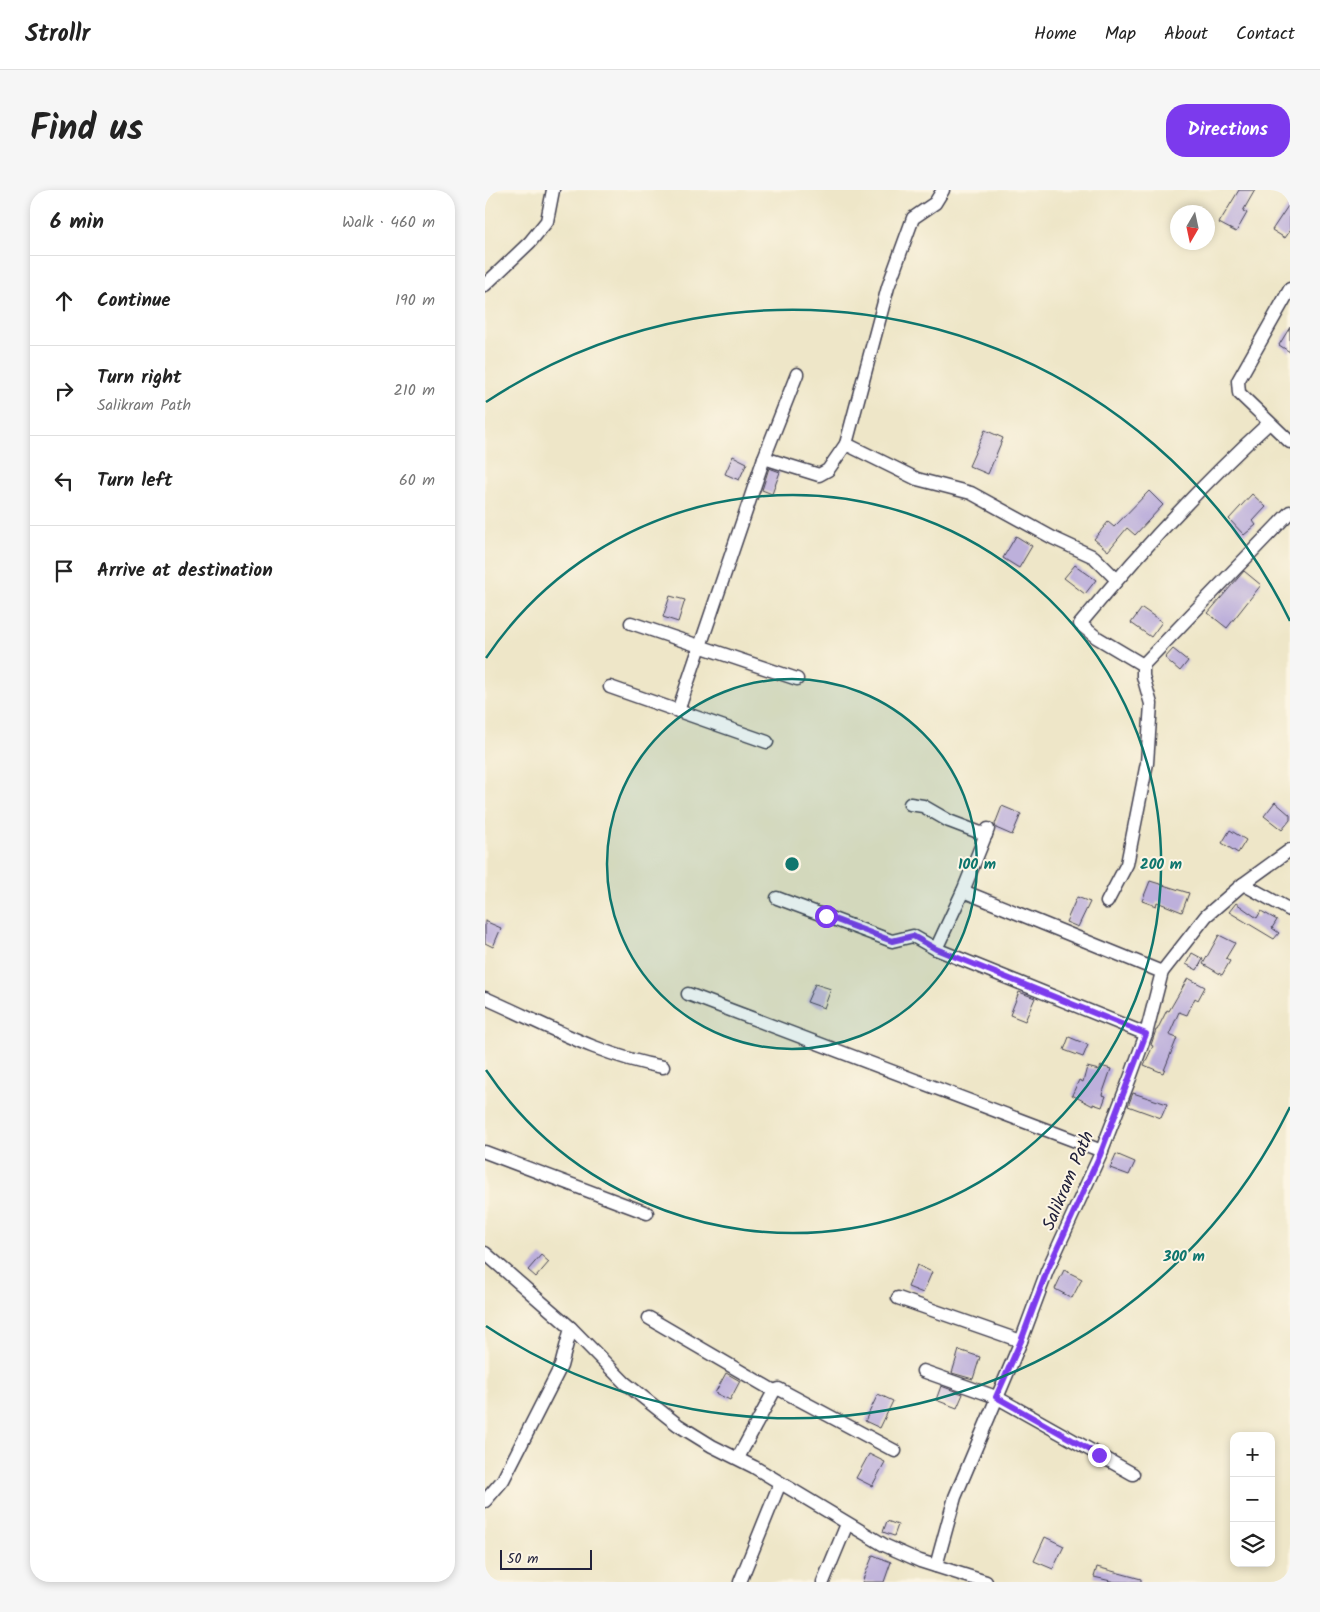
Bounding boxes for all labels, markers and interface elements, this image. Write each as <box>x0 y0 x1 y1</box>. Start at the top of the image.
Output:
text: Strollr <box>25 15 90 54</box>
text: Home <box>1034 20 1077 49</box>
text: Map <box>1105 20 1136 49</box>
text: About <box>1164 20 1208 49</box>
text: Contact <box>1236 20 1295 49</box>
text: Find us <box>30 102 143 158</box>
button: Directions <box>1166 104 1290 157</box>
north arrow <box>1170 205 1215 250</box>
text: 6 min <box>50 206 104 239</box>
text: Walk · 460 m <box>342 210 435 235</box>
text: Continue <box>97 286 170 316</box>
icon: ahead <box>50 287 78 315</box>
text: 190 m <box>395 288 435 313</box>
text: Turn right <box>97 363 182 393</box>
icon: right <box>50 377 78 405</box>
text: 210 m <box>394 378 435 403</box>
text: Salikram Path <box>97 393 191 418</box>
text: Turn left <box>97 466 172 496</box>
icon: left <box>50 467 78 495</box>
text: 60 m <box>399 468 435 493</box>
text: Arrive at destination <box>97 556 273 586</box>
icon: arrive <box>50 557 78 585</box>
text: 100 m <box>958 853 996 877</box>
text: 200 m <box>1140 853 1182 877</box>
centre of rings <box>783 855 801 873</box>
route start <box>815 905 838 928</box>
street label: Salikram Path <box>1035 1127 1103 1235</box>
text: 300 m <box>1162 1245 1205 1269</box>
map controls <box>1230 1432 1275 1567</box>
button: + <box>1230 1432 1275 1477</box>
route end <box>1088 1444 1111 1467</box>
button: − <box>1230 1477 1275 1522</box>
button: layers <box>1230 1522 1275 1567</box>
scale bar <box>500 1547 593 1570</box>
text: 50 m <box>507 1548 538 1570</box>

